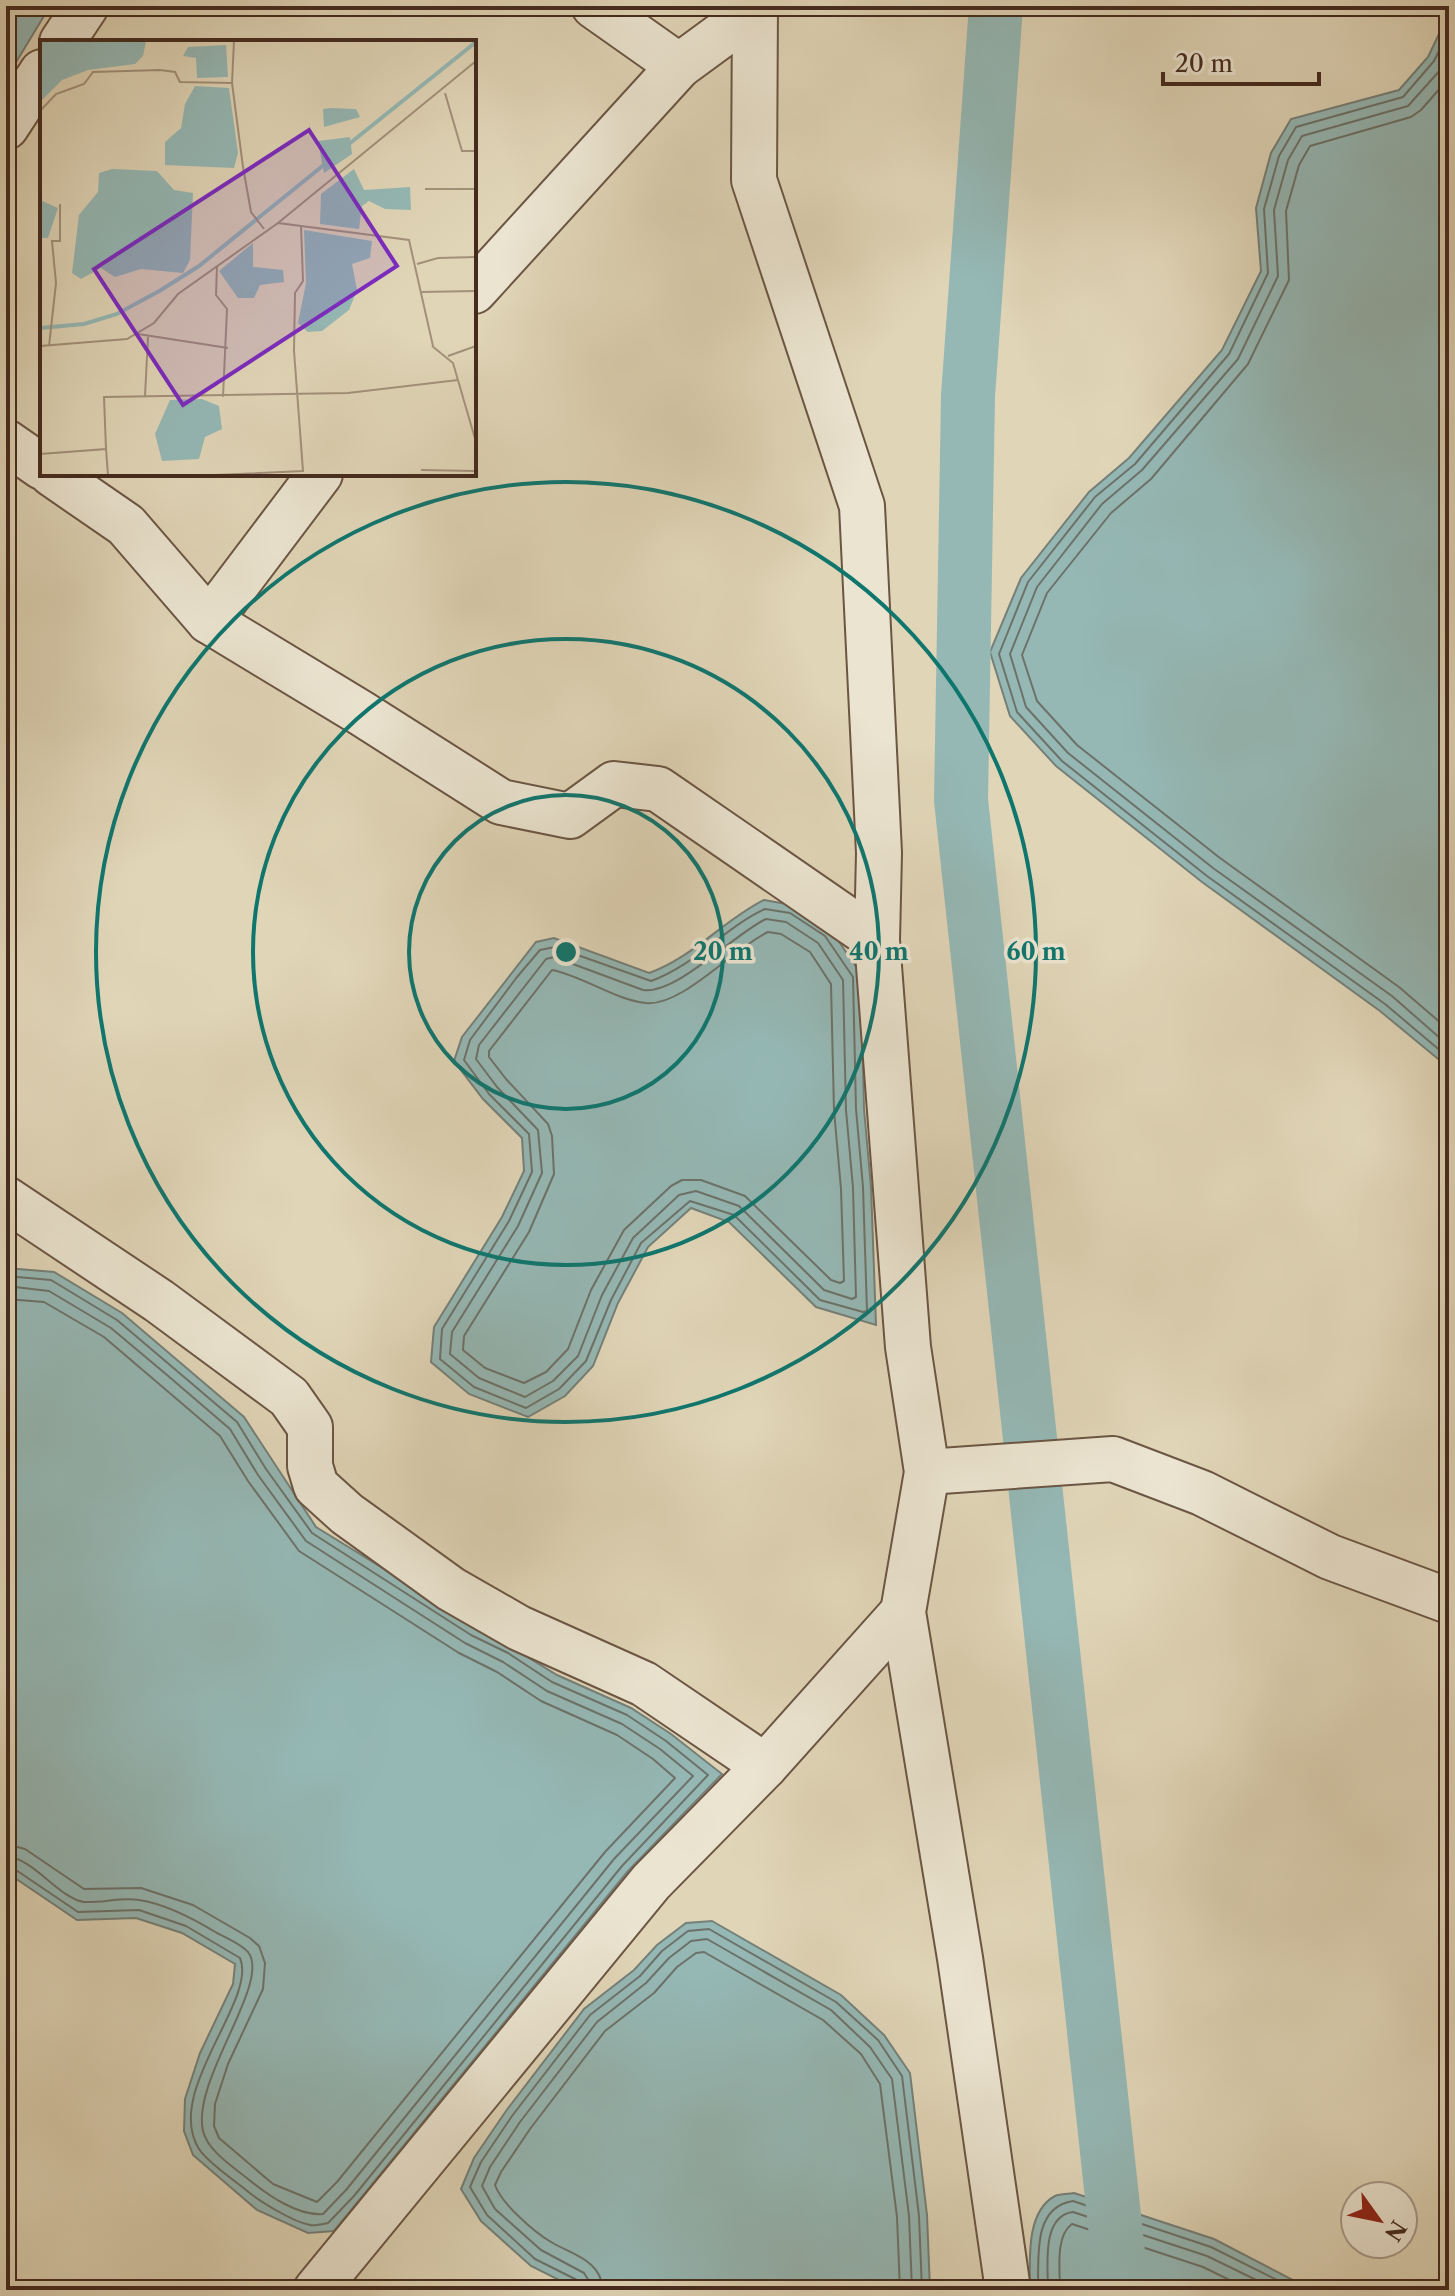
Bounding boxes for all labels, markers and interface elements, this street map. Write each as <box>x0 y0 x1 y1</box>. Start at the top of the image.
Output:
scale bar <box>1163 36 1319 86</box>
inset map <box>40 40 476 476</box>
text: 20 m <box>1175 49 1233 78</box>
text: 20 m <box>693 937 753 966</box>
text: 40 m <box>849 937 909 966</box>
text: 60 m <box>1006 937 1066 966</box>
centre of rings <box>552 938 580 966</box>
north arrow <box>1339 2180 1419 2260</box>
text: N <box>1379 2215 1412 2246</box>

